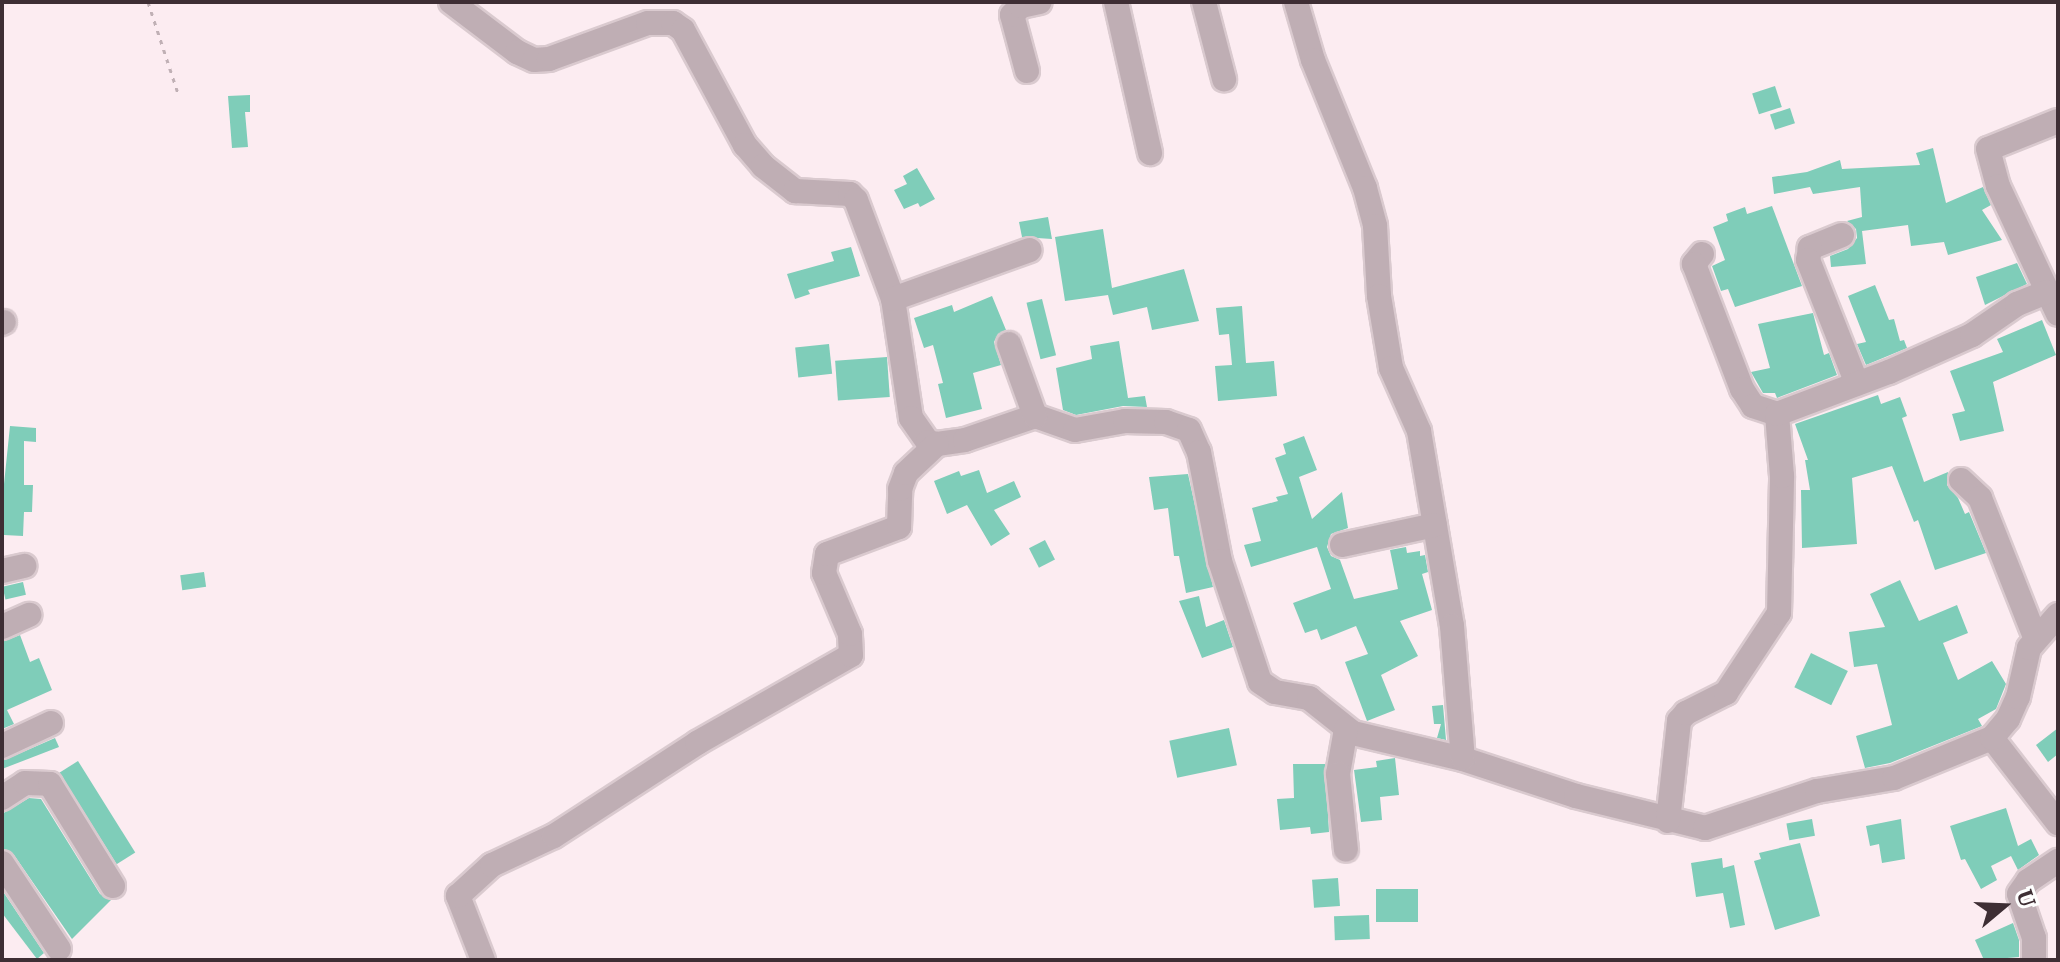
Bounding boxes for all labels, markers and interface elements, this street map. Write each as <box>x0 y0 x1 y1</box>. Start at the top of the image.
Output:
north arrow <box>1964 866 2044 946</box>
text: U <box>2011 885 2044 911</box>

